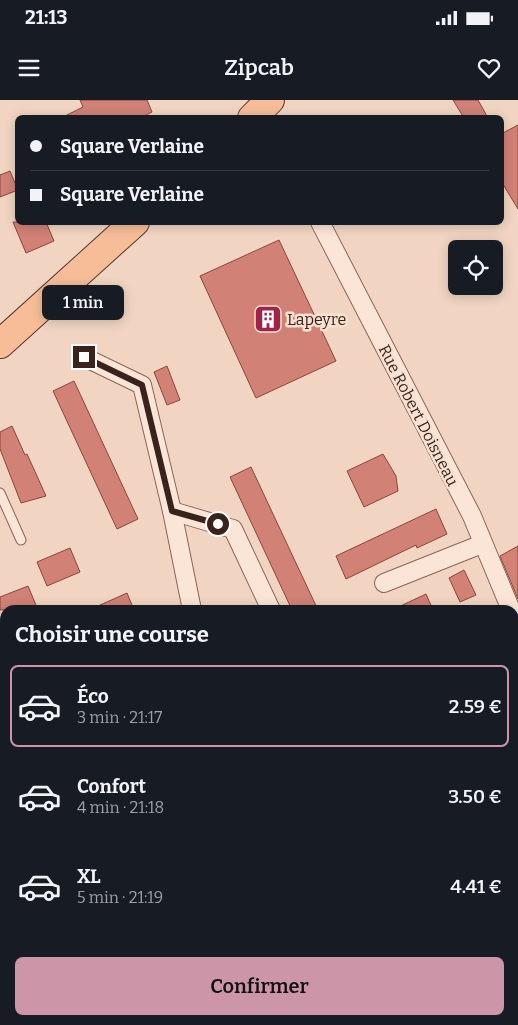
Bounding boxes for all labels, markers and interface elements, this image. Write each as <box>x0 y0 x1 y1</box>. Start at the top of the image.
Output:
text: 21:13 <box>25 6 67 29</box>
icon: menu <box>15 54 43 82</box>
text: Zipcab <box>224 54 294 81</box>
icon: heart <box>475 54 503 82</box>
text: Square Verlaine <box>60 135 204 158</box>
text: Square Verlaine <box>60 183 204 206</box>
map controls <box>448 240 503 295</box>
button: locate <box>448 240 503 295</box>
callout: 1 min <box>43 284 125 320</box>
text: 1 min <box>63 293 103 312</box>
building icon: Lapeyre <box>253 304 283 334</box>
place label: Lapeyre <box>287 310 346 329</box>
street label: Rue Robert Doisneau <box>375 341 462 489</box>
route end <box>73 346 95 368</box>
route start <box>207 513 229 535</box>
text: Choisir une course <box>15 621 209 648</box>
icon: car <box>17 684 62 729</box>
text: Éco <box>77 685 109 708</box>
text: 2.59 € <box>449 695 502 718</box>
text: 3 min · 21:17 <box>77 708 162 727</box>
icon: car <box>17 774 62 819</box>
text: Confort <box>77 775 146 798</box>
text: 3.50 € <box>448 785 502 808</box>
text: 4 min · 21:18 <box>77 798 164 817</box>
icon: car <box>17 864 62 909</box>
text: XL <box>77 865 101 888</box>
text: 4.41 € <box>450 875 502 898</box>
text: 5 min · 21:19 <box>77 888 163 907</box>
button: Confirmer <box>15 957 504 1015</box>

